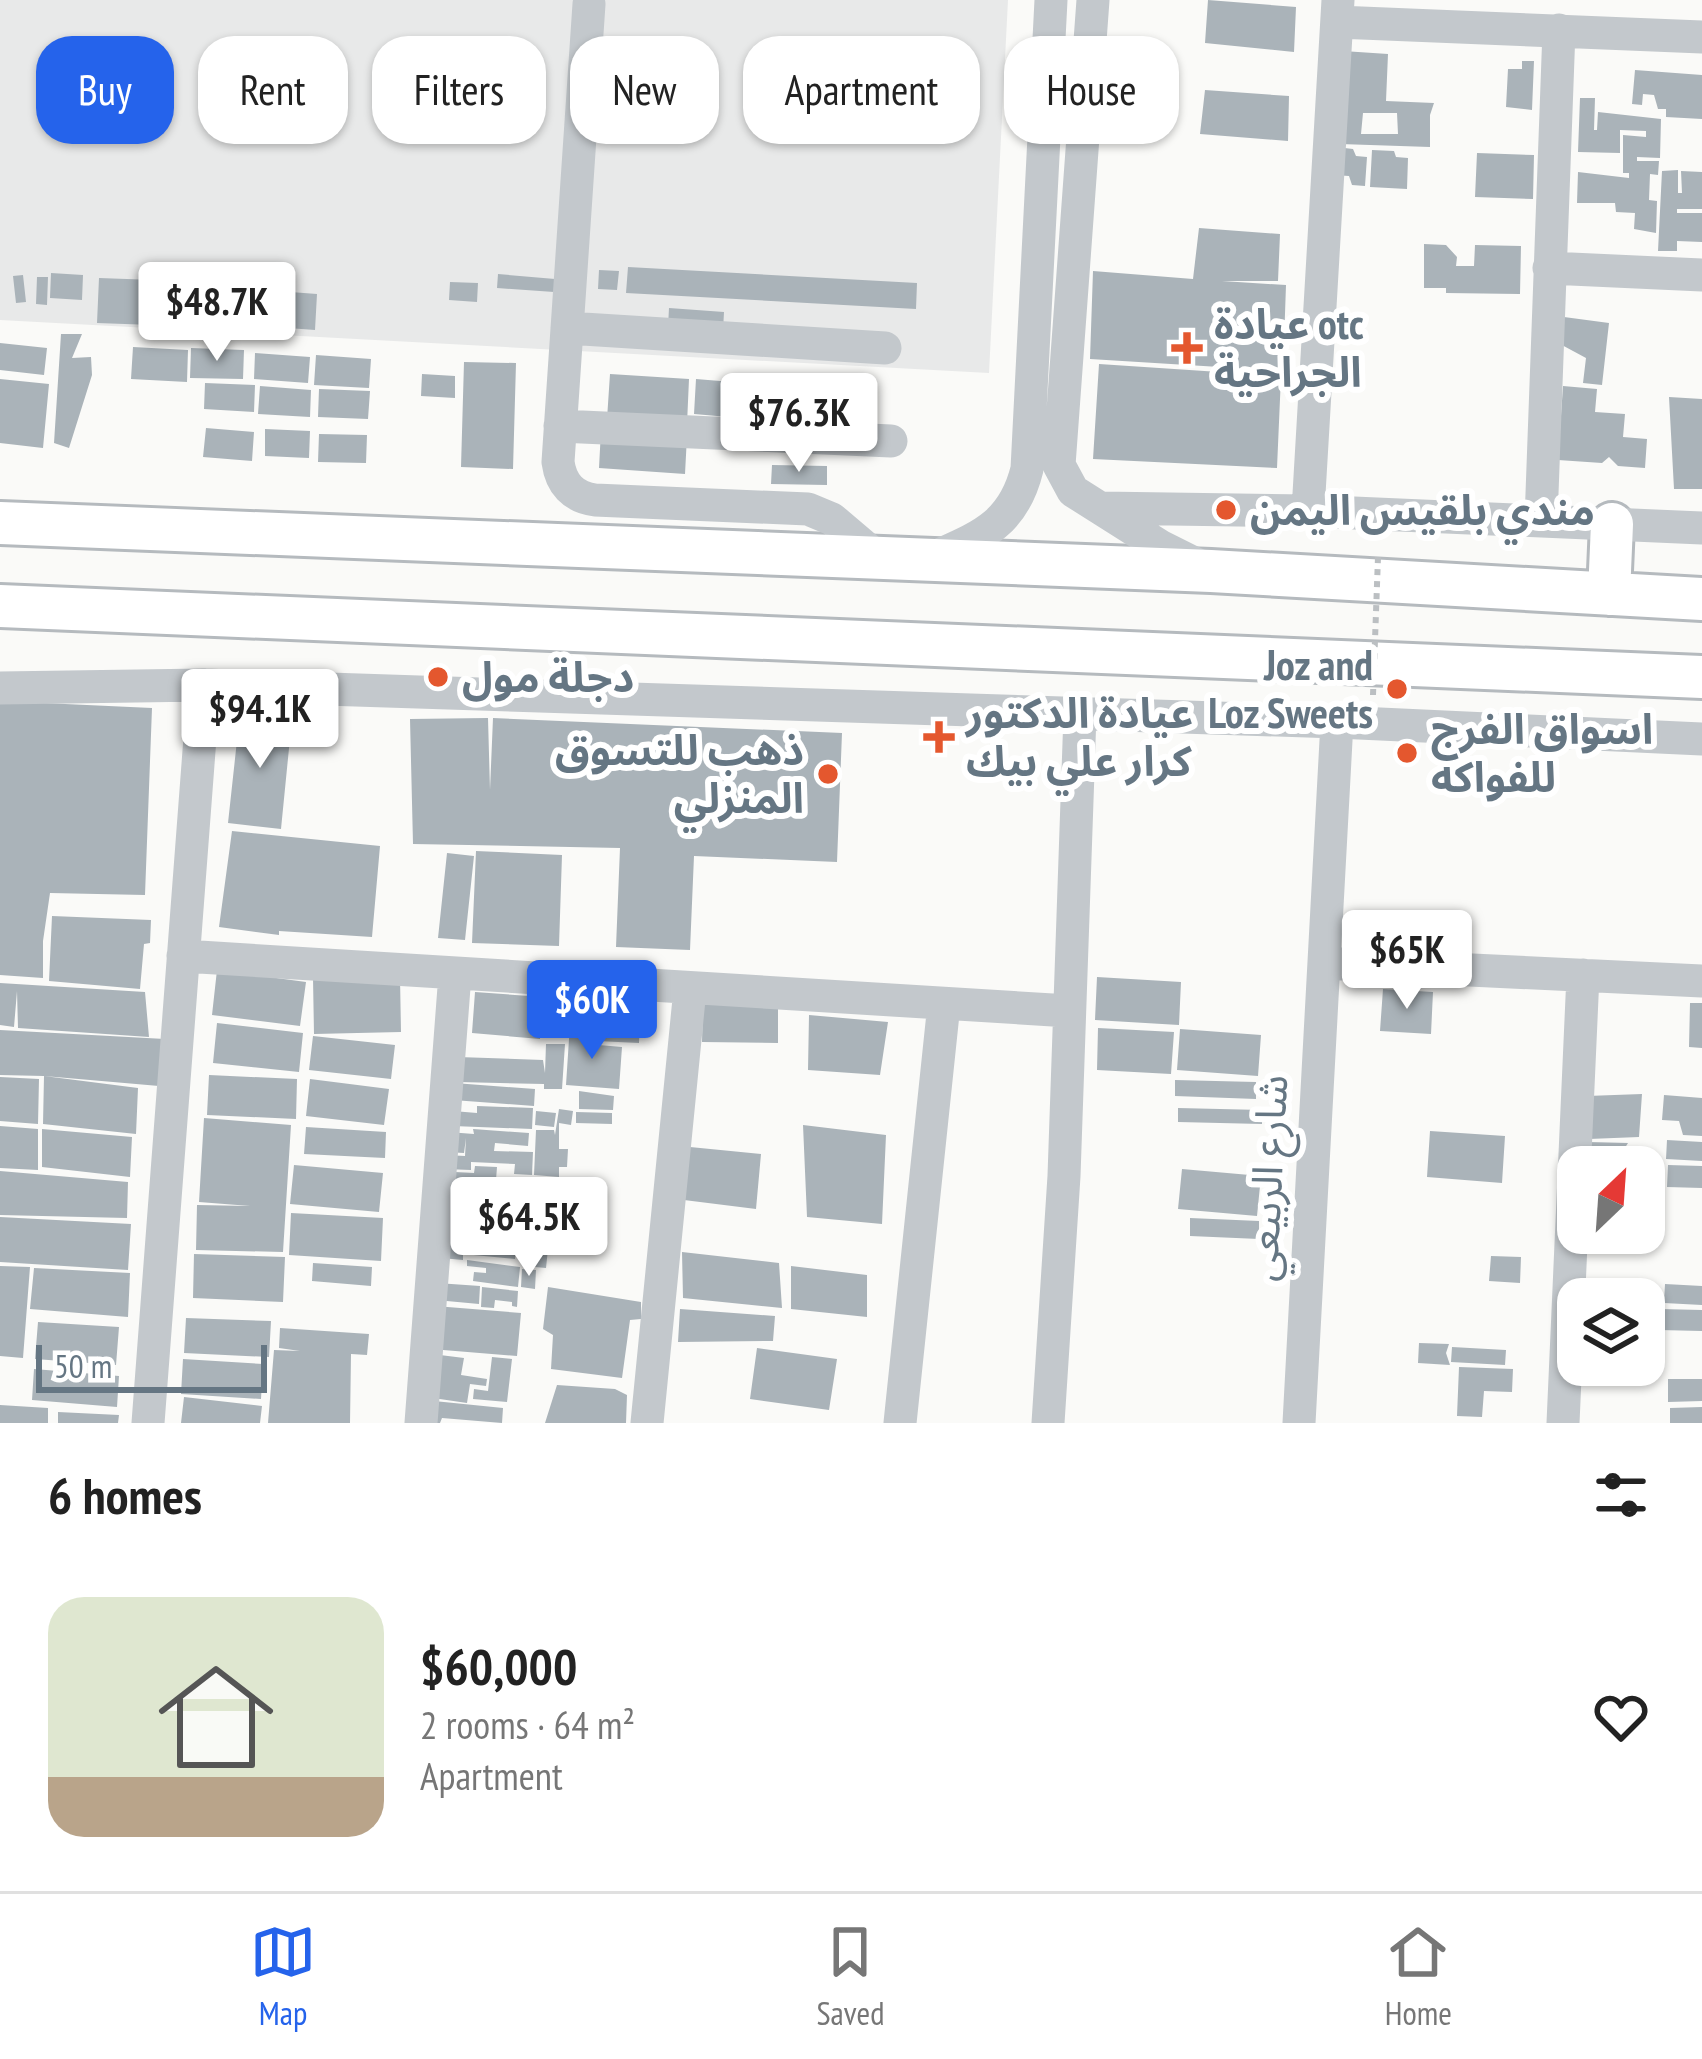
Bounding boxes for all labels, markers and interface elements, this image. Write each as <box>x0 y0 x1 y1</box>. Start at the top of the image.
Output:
chip: Buy <box>36 36 174 144</box>
chip: Rent <box>198 36 348 144</box>
chip: Filters <box>372 36 546 144</box>
chip: New <box>570 36 719 144</box>
chip: Apartment <box>743 36 980 144</box>
chip: House <box>1004 36 1179 144</box>
pin: $48.7K <box>119 262 315 364</box>
text: $48.7K <box>165 275 269 326</box>
place label: عيادة otc الجراحية <box>1214 296 1364 399</box>
marker: عيادة otc الجراحية <box>1171 332 1203 364</box>
pin: $76.3K <box>701 373 897 475</box>
text: $76.3K <box>747 386 851 437</box>
place label: مندي بلقيس اليمن <box>1250 482 1595 545</box>
marker: مندي بلقيس اليمن <box>1213 497 1239 523</box>
place label: Joz and Loz Sweets <box>1208 637 1373 740</box>
place label: دجلة مول <box>462 649 634 704</box>
marker: دجلة مول <box>425 664 451 690</box>
pin: $94.1K <box>162 669 358 771</box>
marker: Joz and Loz Sweets <box>1384 676 1410 702</box>
text: $94.1K <box>208 682 312 733</box>
place label: عيادة الدكتور كرار علي بيك <box>964 685 1193 796</box>
place label: اسواق الفرج للفواكه <box>1431 701 1653 804</box>
marker: عيادة الدكتور كرار علي بيك <box>923 721 955 753</box>
place label: ذهب للتسوق المنزلي <box>555 722 804 833</box>
marker: اسواق الفرج للفواكه <box>1394 740 1420 766</box>
marker: ذهب للتسوق المنزلي <box>815 761 841 787</box>
pin: $65K <box>1336 910 1478 1012</box>
text: $65K <box>1369 923 1445 974</box>
pin: $60K <box>521 960 663 1062</box>
text: $60K <box>554 973 630 1024</box>
street label: شارع الربيعي <box>1234 1073 1305 1283</box>
north arrow <box>1557 1146 1665 1254</box>
map controls <box>1557 1146 1665 1386</box>
pin: $64.5K <box>431 1177 627 1279</box>
text: $64.5K <box>477 1190 581 1241</box>
button: layers <box>1557 1278 1665 1386</box>
scale bar <box>36 1339 267 1392</box>
text: 50 m <box>54 1344 112 1387</box>
text: 6 homes <box>48 1462 202 1528</box>
icon: filters <box>1588 1462 1654 1528</box>
text: $60,000 <box>420 1633 577 1699</box>
icon: home <box>144 1645 288 1789</box>
icon: heart <box>1588 1684 1654 1750</box>
text: 2 rooms · 64 m² <box>420 1699 635 1750</box>
text: Apartment <box>420 1750 563 1801</box>
tab: Map <box>250 1919 316 2034</box>
tab: Saved <box>816 1919 884 2034</box>
tab: Home <box>1385 1919 1452 2034</box>

